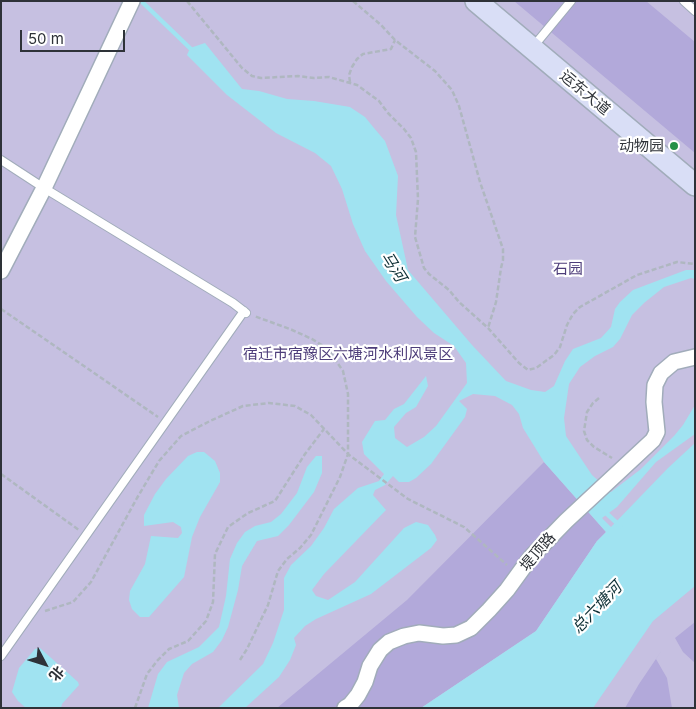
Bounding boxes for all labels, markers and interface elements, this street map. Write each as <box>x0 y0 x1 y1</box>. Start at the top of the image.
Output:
scale bar <box>22 20 128 52</box>
text: 50 m <box>28 29 64 48</box>
street label: 运东大道 <box>556 67 614 119</box>
place label: 动物园 <box>619 137 664 155</box>
marker: 动物园 <box>668 140 680 152</box>
water label: 马河 <box>376 248 410 286</box>
park label: 石园 <box>553 260 583 278</box>
park label: 宿迁市宿豫区六塘河水利风景区 <box>243 345 453 363</box>
street label: 堤顶路 <box>516 529 560 575</box>
water label: 总六塘河 <box>568 578 626 638</box>
north arrow <box>20 639 70 689</box>
text: 北 <box>46 663 68 685</box>

